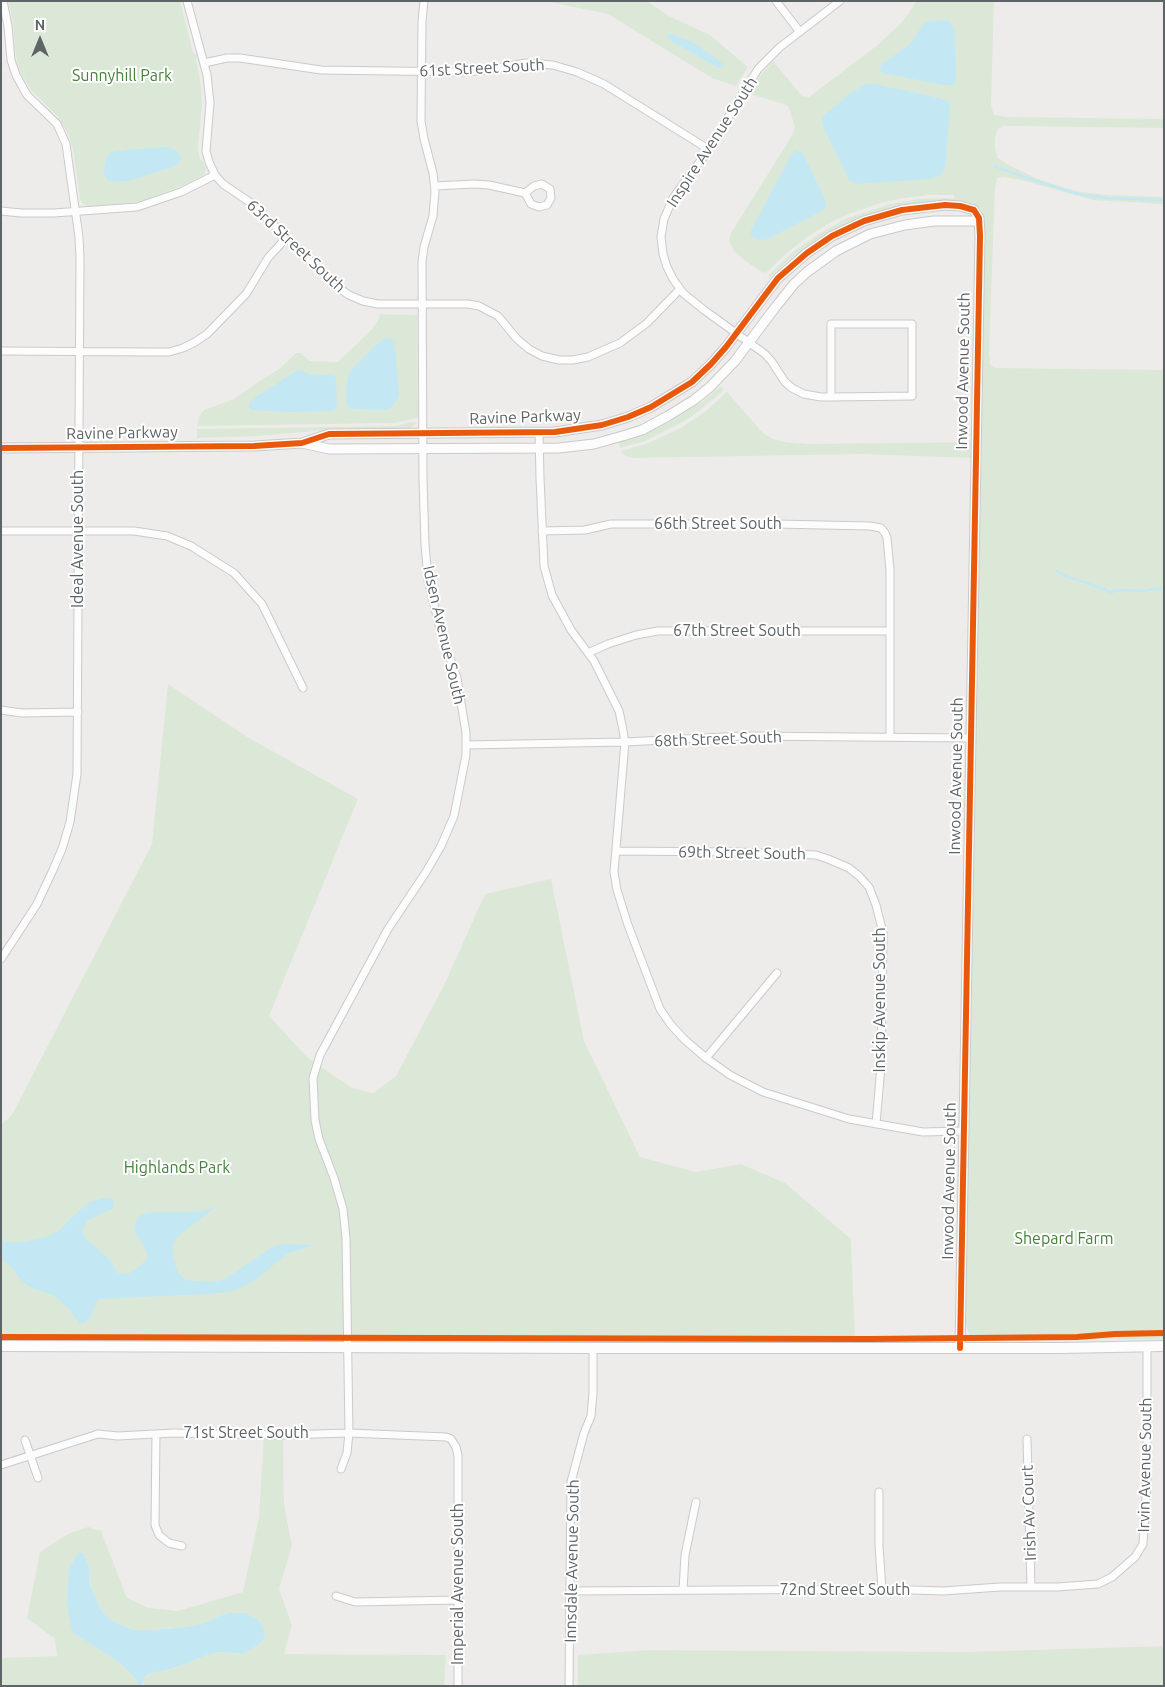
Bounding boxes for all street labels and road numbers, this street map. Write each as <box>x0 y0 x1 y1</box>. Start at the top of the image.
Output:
street label: 61st Street South <box>419 55 545 81</box>
street label: Inspire Avenue South <box>663 73 761 211</box>
street label: 63rd Street South <box>243 195 349 297</box>
street label: Inwood Avenue South <box>952 292 974 450</box>
street label: Ravine Parkway <box>469 405 581 429</box>
street label: Ravine Parkway <box>66 422 178 444</box>
street label: Ideal Avenue South <box>68 470 88 608</box>
street label: 66th Street South <box>654 514 782 534</box>
street label: Idsen Avenue South <box>419 564 469 706</box>
street label: 67th Street South <box>673 621 801 641</box>
street label: Inwood Avenue South <box>945 697 967 855</box>
street label: 68th Street South <box>654 727 782 751</box>
street label: 69th Street South <box>678 842 806 864</box>
street label: Inskip Avenue South <box>870 927 890 1073</box>
street label: Inwood Avenue South <box>938 1102 960 1260</box>
street label: Irvin Avenue South <box>1134 1397 1156 1533</box>
street label: 71st Street South <box>183 1423 309 1443</box>
street label: Irish Av Court <box>1018 1465 1040 1561</box>
street label: Innsdale Avenue South <box>561 1479 583 1643</box>
street label: Imperial Avenue South <box>448 1503 468 1665</box>
street label: 72nd Street South <box>780 1580 910 1600</box>

